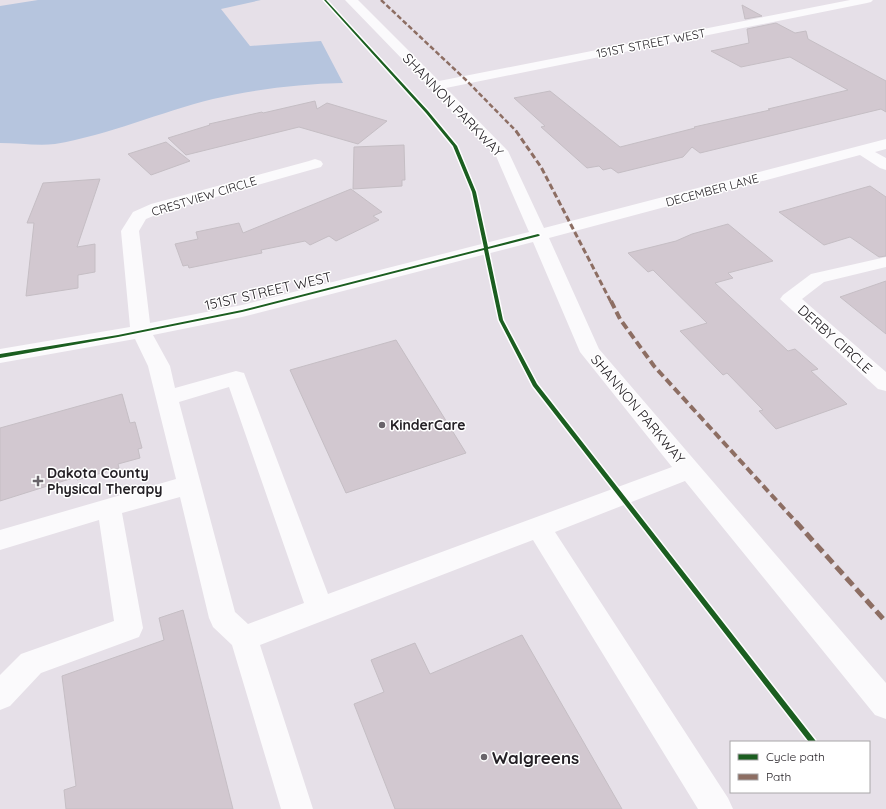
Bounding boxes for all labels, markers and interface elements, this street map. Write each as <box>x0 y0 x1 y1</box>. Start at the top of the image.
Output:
street label: 151ST STREET WEST <box>595 25 707 61</box>
street label: SHANNON PARKWAY <box>399 49 507 161</box>
street label: DECEMBER LANE <box>664 170 760 210</box>
street label: CRESTVIEW CIRCLE <box>150 173 259 219</box>
street label: 151ST STREET WEST <box>203 268 333 314</box>
street label: DERBY CIRCLE <box>794 301 876 377</box>
street label: SHANNON PARKWAY <box>587 351 689 467</box>
place label: KinderCare <box>390 416 466 434</box>
marker: KinderCare <box>377 420 387 430</box>
place label: Dakota County Physical Therapy <box>47 464 162 498</box>
marker: Dakota County Physical Therapy <box>32 475 44 487</box>
legend <box>730 741 870 793</box>
place label: Walgreens <box>492 747 579 768</box>
text: Cycle path <box>766 749 825 764</box>
marker: Walgreens <box>479 752 489 762</box>
text: Path <box>766 769 791 784</box>

